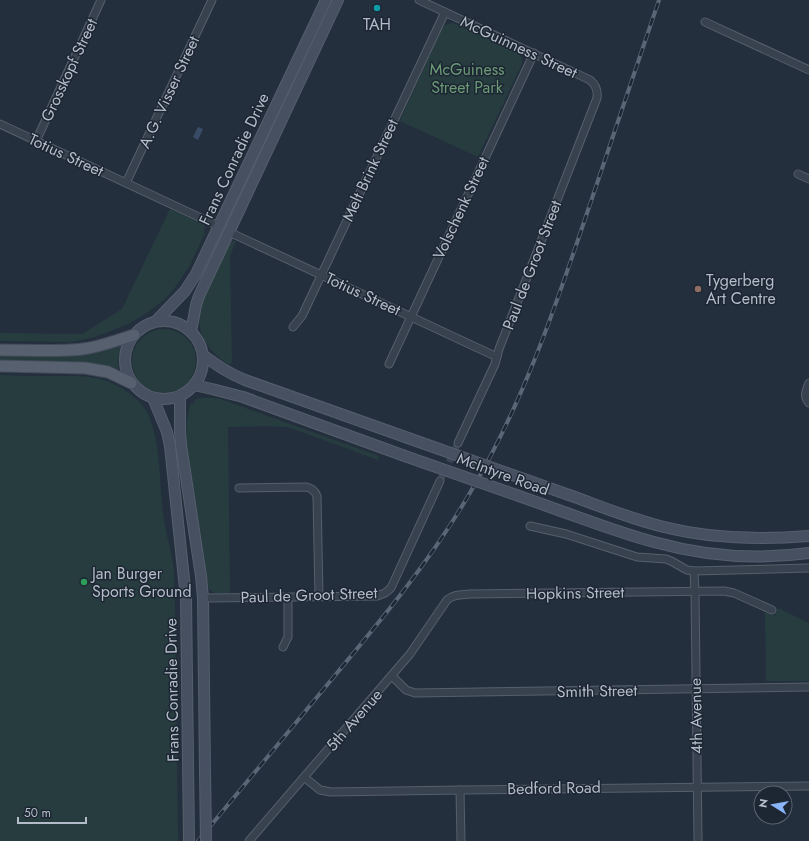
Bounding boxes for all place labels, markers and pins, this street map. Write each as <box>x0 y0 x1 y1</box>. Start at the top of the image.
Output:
marker: TAH <box>372 3 382 13</box>
place label: TAH <box>363 13 391 36</box>
place label: Tygerberg Art Centre <box>706 269 776 310</box>
marker: Tygerberg Art Centre <box>693 284 703 294</box>
place label: Jan Burger Sports Ground <box>90 562 192 603</box>
marker: Jan Burger Sports Ground <box>79 577 89 587</box>

